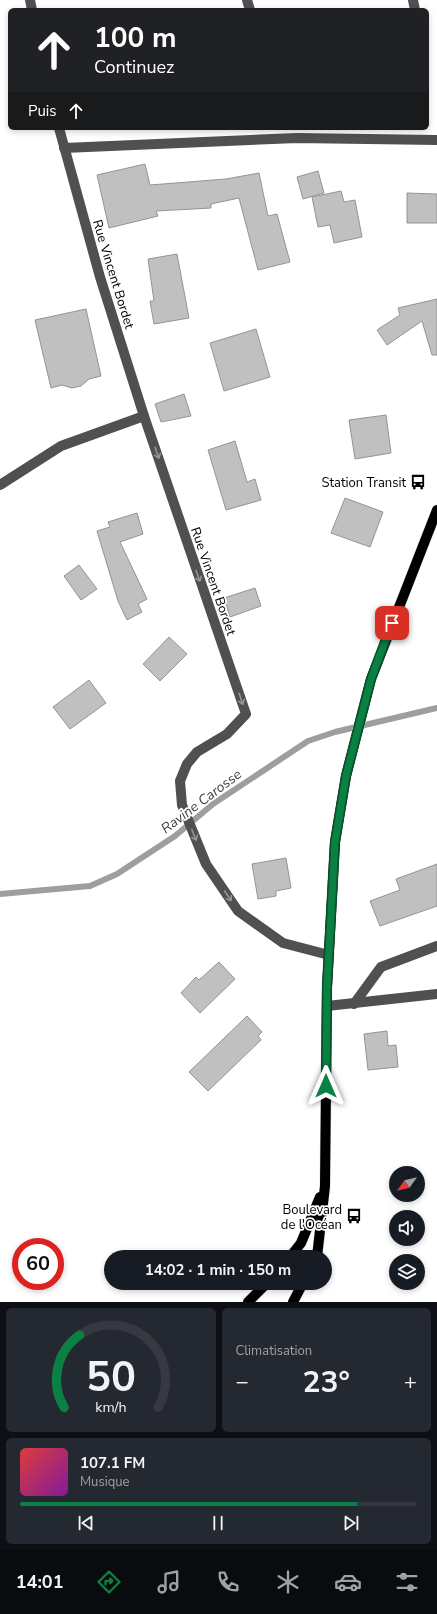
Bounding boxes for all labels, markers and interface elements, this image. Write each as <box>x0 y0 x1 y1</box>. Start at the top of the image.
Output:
text: 100 m <box>94 19 177 57</box>
icon: ahead <box>28 24 80 76</box>
text: Continuez <box>94 55 174 79</box>
icon: ahead <box>65 100 87 122</box>
text: Puis <box>28 101 57 121</box>
street label: Rue Vincent Bordet <box>88 217 138 332</box>
one-way arrow <box>154 446 161 459</box>
bus stop icon: Station Transit <box>409 473 427 491</box>
place label: Station Transit <box>322 474 406 492</box>
street label: Rue Vincent Bordet <box>186 525 240 638</box>
one-way arrow <box>195 570 203 582</box>
pin <box>375 606 409 640</box>
icon: arrive <box>381 612 403 634</box>
one-way arrow <box>238 692 245 705</box>
water label: Ravine Carosse <box>157 764 246 838</box>
one-way arrow <box>191 828 199 840</box>
one-way arrow <box>224 891 232 902</box>
position arrow <box>305 1065 347 1107</box>
north arrow <box>389 1166 425 1202</box>
map controls <box>389 1166 425 1290</box>
place label: Boulevard de l'Océan <box>281 1201 342 1234</box>
bus stop icon: Boulevard de l'Océan <box>345 1207 363 1225</box>
button: sound <box>389 1210 425 1246</box>
speed limit sign: 60 <box>12 1238 64 1290</box>
button: layers <box>389 1254 425 1290</box>
text: 14:02 · 1 min · 150 m <box>145 1260 291 1280</box>
text: Climatisation <box>236 1342 312 1360</box>
text: 50 <box>86 1349 136 1406</box>
text: 23° <box>303 1362 350 1403</box>
text: − <box>236 1367 249 1397</box>
text: + <box>404 1367 417 1397</box>
text: km/h <box>95 1398 126 1417</box>
text: 107.1 FM <box>80 1453 145 1473</box>
text: Musique <box>80 1473 129 1491</box>
icon: previous <box>75 1512 97 1534</box>
icon: pause <box>207 1512 229 1534</box>
icon: next <box>340 1512 362 1534</box>
icon: directions <box>95 1568 123 1596</box>
icon: music <box>155 1568 183 1596</box>
icon: phone <box>214 1568 242 1596</box>
icon: climate <box>274 1568 302 1596</box>
icon: car <box>334 1568 362 1596</box>
icon: filters <box>393 1568 421 1596</box>
text: 14:01 <box>16 1570 63 1594</box>

